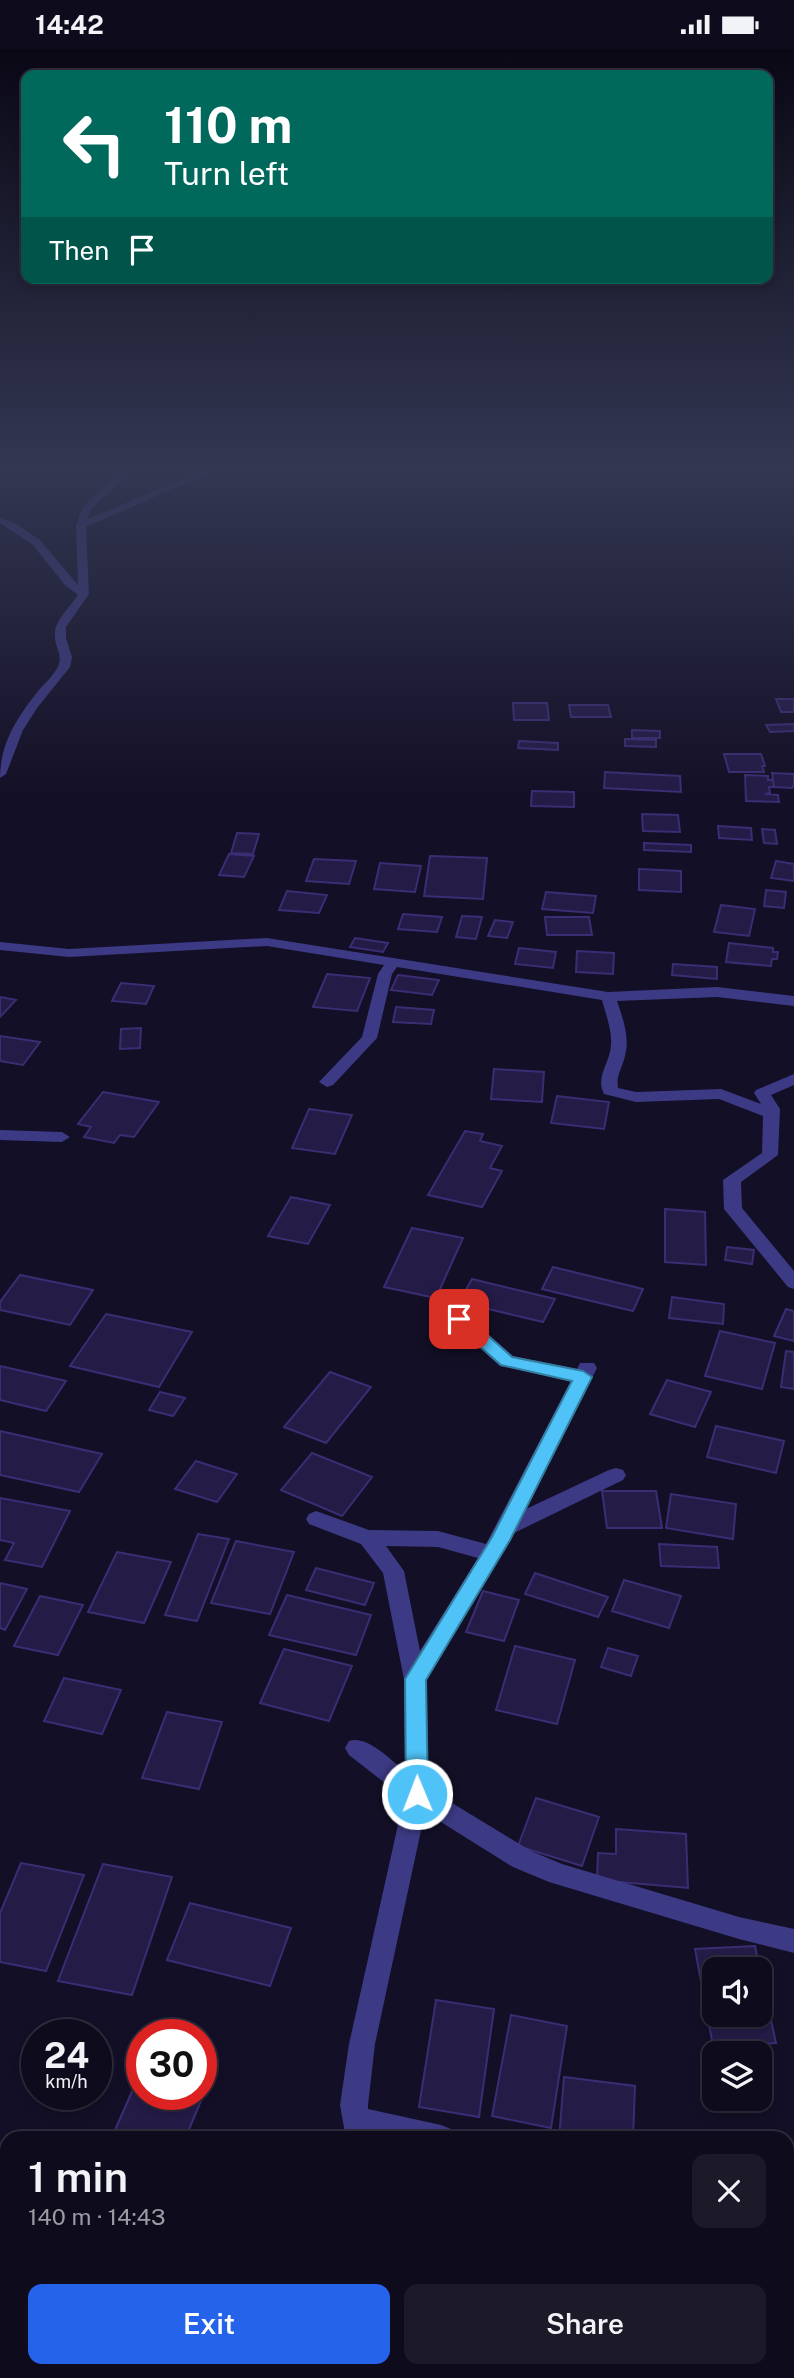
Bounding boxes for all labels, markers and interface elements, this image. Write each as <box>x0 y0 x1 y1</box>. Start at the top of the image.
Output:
text: 14:42 <box>35 9 104 40</box>
text: 110 m <box>164 96 292 154</box>
icon: left <box>49 98 140 189</box>
text: Turn left <box>164 155 289 192</box>
icon: arrive <box>123 231 161 269</box>
text: Then <box>49 235 109 266</box>
pin <box>429 1289 489 1349</box>
icon: arrive <box>440 1300 478 1338</box>
position arrow <box>380 1757 454 1831</box>
map controls <box>702 1957 772 2111</box>
button: sound <box>702 1957 772 2027</box>
speed limit sign: 30 <box>126 2019 217 2110</box>
text: 24 <box>44 2035 89 2076</box>
button: layers <box>702 2041 772 2111</box>
text: km/h <box>45 2071 88 2092</box>
text: 1 min <box>28 2152 128 2201</box>
button: close <box>692 2154 766 2228</box>
text: 140 m · 14:43 <box>28 2203 165 2230</box>
button: Exit <box>28 2284 390 2364</box>
button: Share <box>404 2284 766 2364</box>

